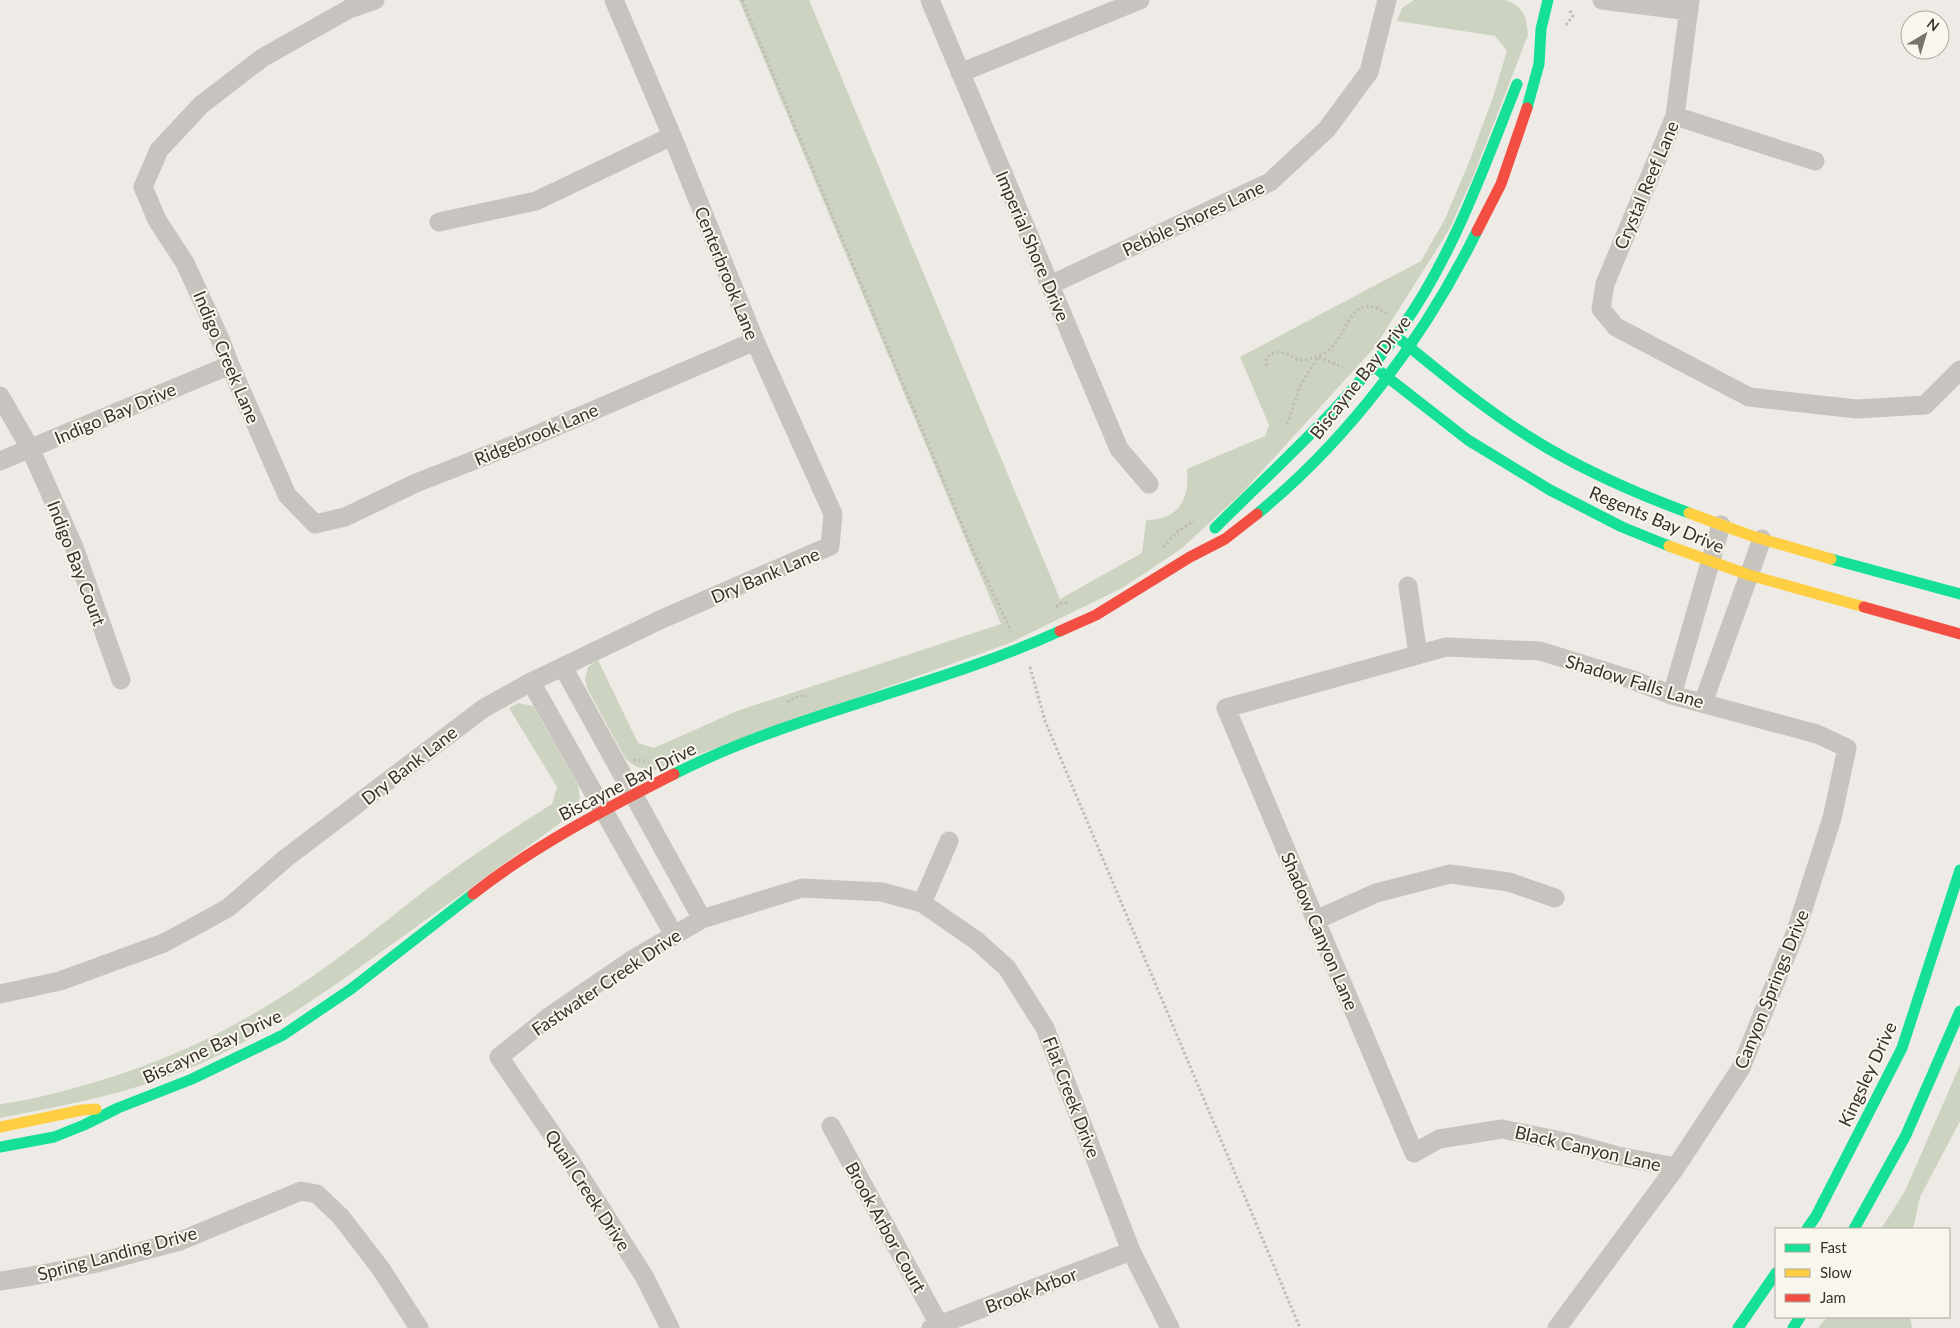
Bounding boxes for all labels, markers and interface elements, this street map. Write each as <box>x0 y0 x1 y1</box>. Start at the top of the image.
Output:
north arrow <box>1900 10 1950 60</box>
text: N <box>1924 14 1943 34</box>
street label: Crystal Reef Lane <box>1609 117 1683 253</box>
street label: Imperial Shore Drive <box>991 168 1075 324</box>
street label: Pebble Shores Lane <box>1119 175 1267 261</box>
street label: Centerbrook Lane <box>690 203 764 343</box>
street label: Indigo Creek Lane <box>189 287 265 427</box>
street label: Biscayne Bay Drive <box>1305 311 1415 443</box>
street label: Indigo Bay Drive <box>51 377 179 449</box>
street label: Ridgebrook Lane <box>471 398 601 470</box>
street label: Regents Bay Drive <box>1586 481 1728 557</box>
street label: Indigo Bay Court <box>43 497 111 629</box>
street label: Dry Bank Lane <box>708 542 822 608</box>
street label: Shadow Falls Lane <box>1563 649 1707 713</box>
street label: Dry Bank Lane <box>357 721 461 809</box>
street label: Biscayne Bay Drive <box>555 737 699 825</box>
street label: Shadow Canyon Lane <box>1277 849 1363 1013</box>
street label: Canyon Springs Drive <box>1729 906 1813 1072</box>
street label: Fastwater Creek Drive <box>527 924 685 1040</box>
street label: Biscayne Bay Drive <box>139 1004 285 1088</box>
street label: Kingsley Drive <box>1833 1018 1901 1130</box>
street label: Flat Creek Drive <box>1039 1033 1105 1161</box>
street label: Black Canyon Lane <box>1513 1120 1663 1176</box>
street label: Quail Creek Drive <box>541 1125 635 1255</box>
street label: Brook Arbor Court <box>841 1158 931 1297</box>
street label: Spring Landing Drive <box>35 1221 199 1285</box>
legend <box>1775 1228 1950 1318</box>
text: Fast <box>1820 1238 1847 1256</box>
street label: Brook Arbor <box>982 1262 1081 1318</box>
text: Slow <box>1820 1263 1852 1281</box>
text: Jam <box>1820 1288 1846 1306</box>

